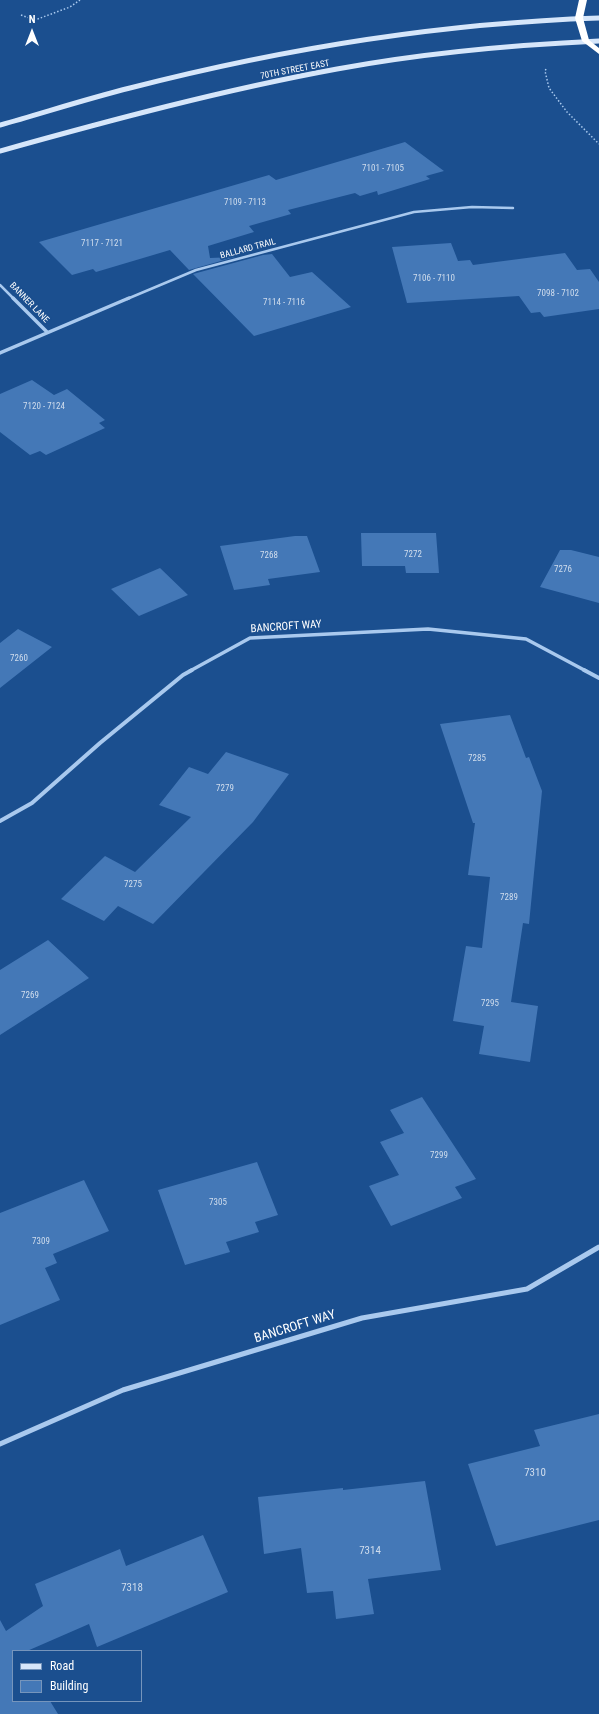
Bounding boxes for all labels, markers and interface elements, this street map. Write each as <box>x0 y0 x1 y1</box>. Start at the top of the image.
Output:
north arrow <box>12 12 52 52</box>
text: N <box>29 13 35 26</box>
street label: 70TH STREET EAST <box>260 58 330 82</box>
house number: 7101 - 7105 <box>362 164 404 174</box>
house number: 7109 - 7113 <box>224 198 266 208</box>
street label: BALLARD TRAIL <box>219 236 277 262</box>
house number: 7117 - 7121 <box>81 239 123 249</box>
house number: 7106 - 7110 <box>413 274 455 284</box>
street label: BANNER LANE <box>7 280 51 326</box>
house number: 7098 - 7102 <box>537 289 579 299</box>
house number: 7114 - 7116 <box>263 298 305 308</box>
house number: 7120 - 7124 <box>23 402 65 412</box>
house number: 7272 <box>404 550 422 560</box>
house number: 7268 <box>260 551 278 561</box>
house number: 7276 <box>554 565 572 575</box>
street label: BANCROFT WAY <box>250 618 322 636</box>
house number: 7260 <box>10 654 28 664</box>
house number: 7285 <box>468 754 486 764</box>
house number: 7279 <box>216 784 234 794</box>
house number: 7275 <box>124 880 142 890</box>
house number: 7289 <box>500 893 518 903</box>
house number: 7269 <box>21 991 39 1001</box>
house number: 7295 <box>481 999 499 1009</box>
house number: 7299 <box>430 1151 448 1161</box>
house number: 7305 <box>209 1198 227 1208</box>
house number: 7309 <box>32 1237 50 1247</box>
street label: BANCROFT WAY <box>252 1307 338 1347</box>
house number: 7310 <box>524 1466 546 1480</box>
house number: 7314 <box>359 1544 381 1558</box>
house number: 7318 <box>121 1581 143 1595</box>
legend <box>12 1650 142 1702</box>
text: Road <box>50 1659 74 1673</box>
text: Building <box>50 1679 88 1693</box>

